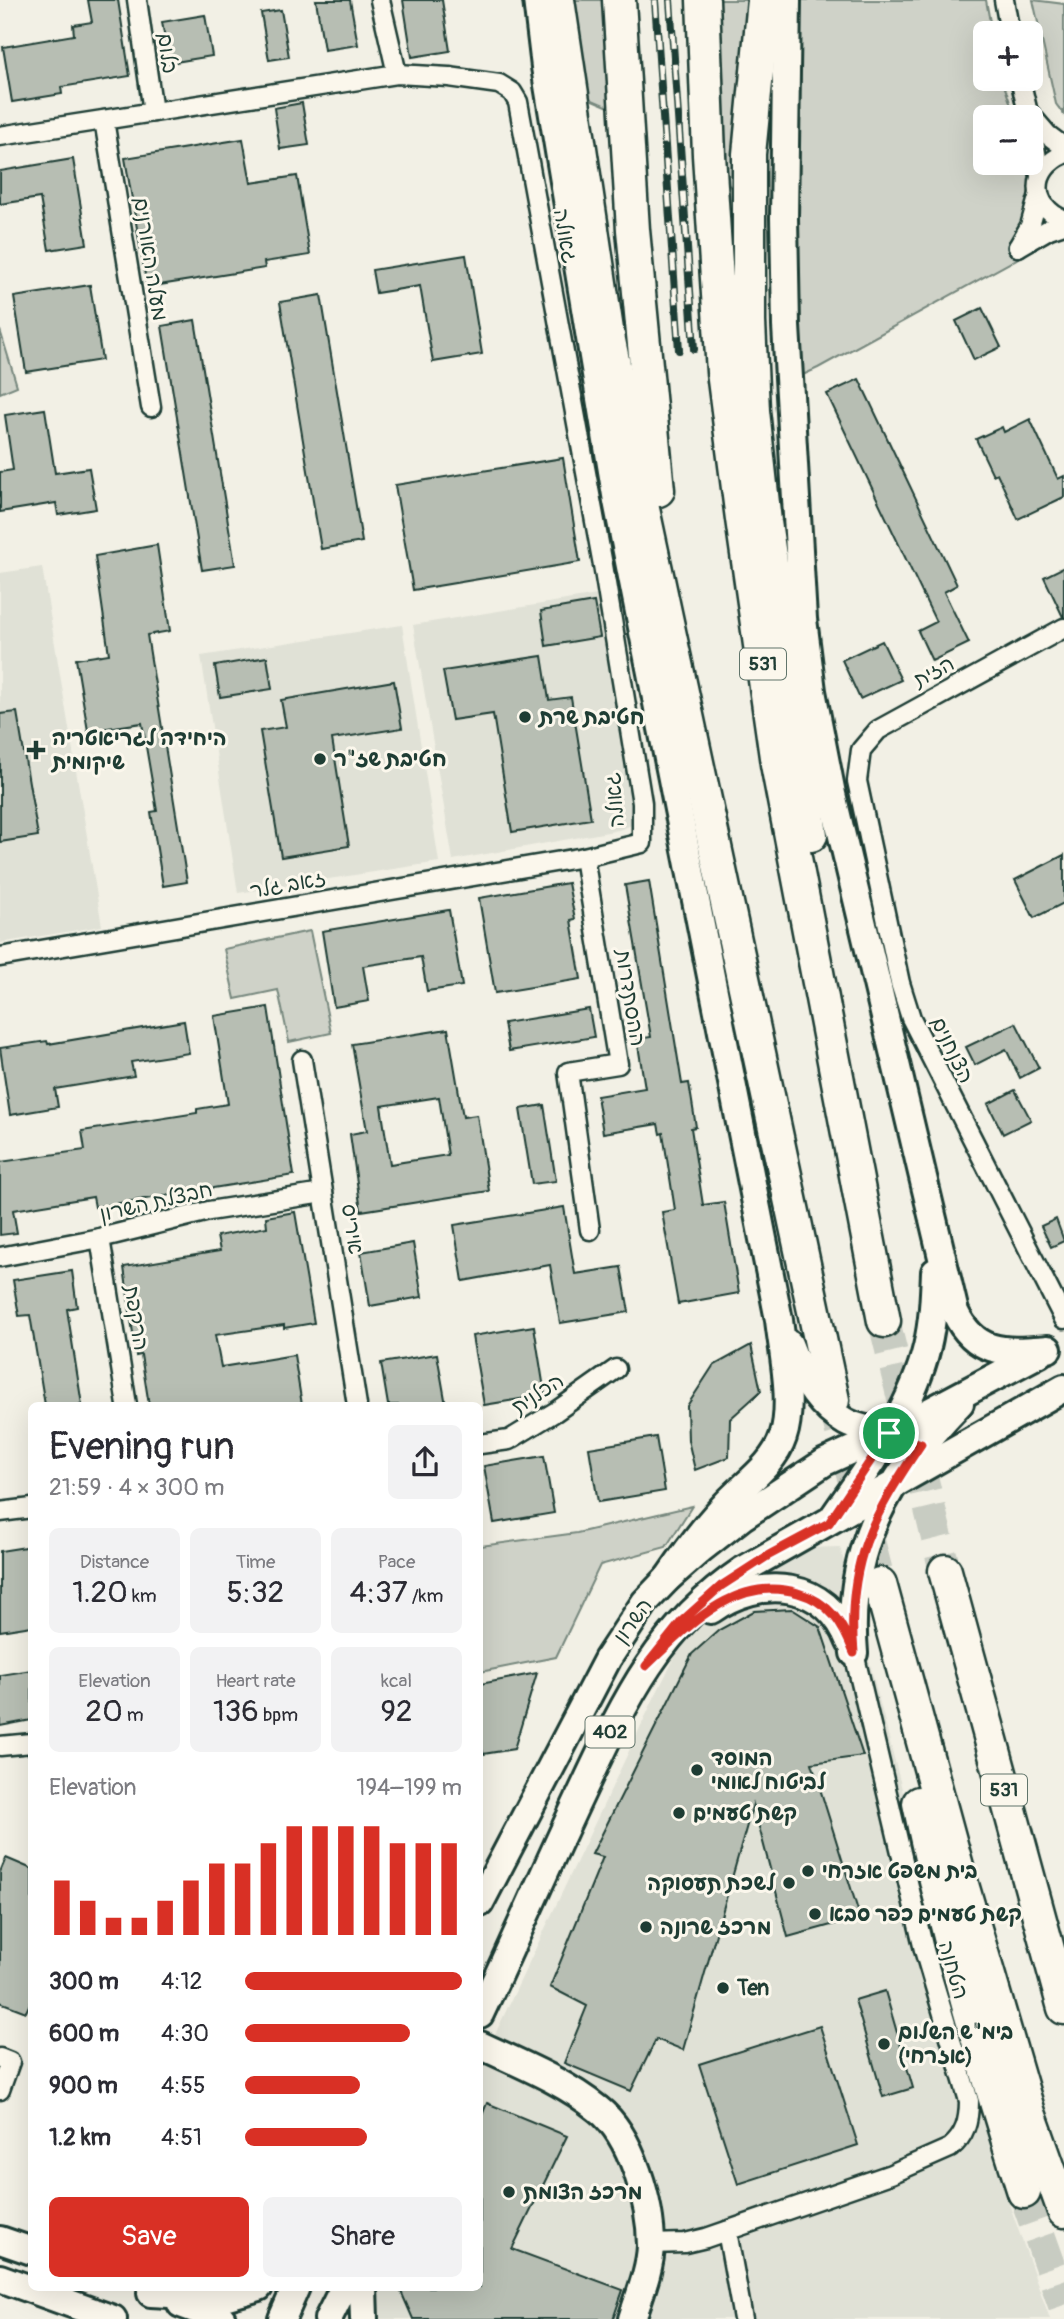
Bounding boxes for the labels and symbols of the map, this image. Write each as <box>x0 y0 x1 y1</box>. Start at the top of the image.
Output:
street label: בלום <box>151 31 183 75</box>
street label: מעלה האורנים <box>127 195 173 323</box>
street label: גאולה <box>547 206 583 266</box>
road number: 531 <box>740 649 786 680</box>
street label: הזית <box>908 650 959 694</box>
place label: חטיבת שרת <box>537 704 644 731</box>
marker: חטיבת שרת <box>517 709 533 725</box>
place label: היחידה לגריאטריה שיקומית <box>50 725 227 776</box>
marker: היחידה לגריאטריה שיקומית <box>26 740 46 760</box>
place label: חטיבת שז"ר <box>334 746 447 773</box>
marker: חטיבת שז"ר <box>312 751 328 767</box>
street label: גאולה <box>599 771 631 829</box>
street label: זאב גלר <box>248 865 328 905</box>
street label: ההסתדרות <box>609 946 651 1048</box>
street label: הצנחנים <box>924 1012 980 1088</box>
street label: חבצלת השרון <box>97 1176 215 1228</box>
street label: איריס <box>335 1202 369 1256</box>
street label: הרקפת <box>117 1283 154 1352</box>
street label: הכלנית <box>507 1367 569 1421</box>
pin <box>859 1403 919 1463</box>
street label: השרון <box>607 1593 659 1649</box>
road number: 402 <box>586 1716 634 1748</box>
place label: המוסד לביטוח לאומי <box>711 1745 826 1796</box>
marker: המוסד לביטוח לאומי <box>689 1762 705 1778</box>
road number: 531 <box>981 1774 1027 1806</box>
place label: קשת טעמים <box>693 1800 797 1827</box>
marker: קשת טעמים <box>671 1805 687 1821</box>
place label: בית משפט אזרחי <box>822 1858 978 1885</box>
marker: בית משפט אזרחי <box>800 1863 816 1879</box>
place label: לשכת תעסוקה <box>647 1870 776 1897</box>
marker: לשכת תעסוקה <box>781 1875 797 1891</box>
place label: קשת טעמים כפר סבא <box>829 1901 1022 1928</box>
marker: קשת טעמים כפר סבא <box>807 1906 823 1922</box>
place label: מרכז שרונה <box>660 1914 772 1941</box>
marker: מרכז שרונה <box>638 1919 654 1935</box>
street label: הטחנה <box>932 1938 974 2002</box>
place label: Ten <box>736 1975 769 2002</box>
marker: Ten <box>715 1980 731 1996</box>
place label: בימ"ש השלום (אזרחי) <box>898 2019 1013 2070</box>
marker: בימ"ש השלום (אזרחי) <box>876 2036 892 2052</box>
place label: מרכז הצומת <box>523 2179 643 2206</box>
marker: מרכז הצומת <box>501 2184 517 2200</box>

